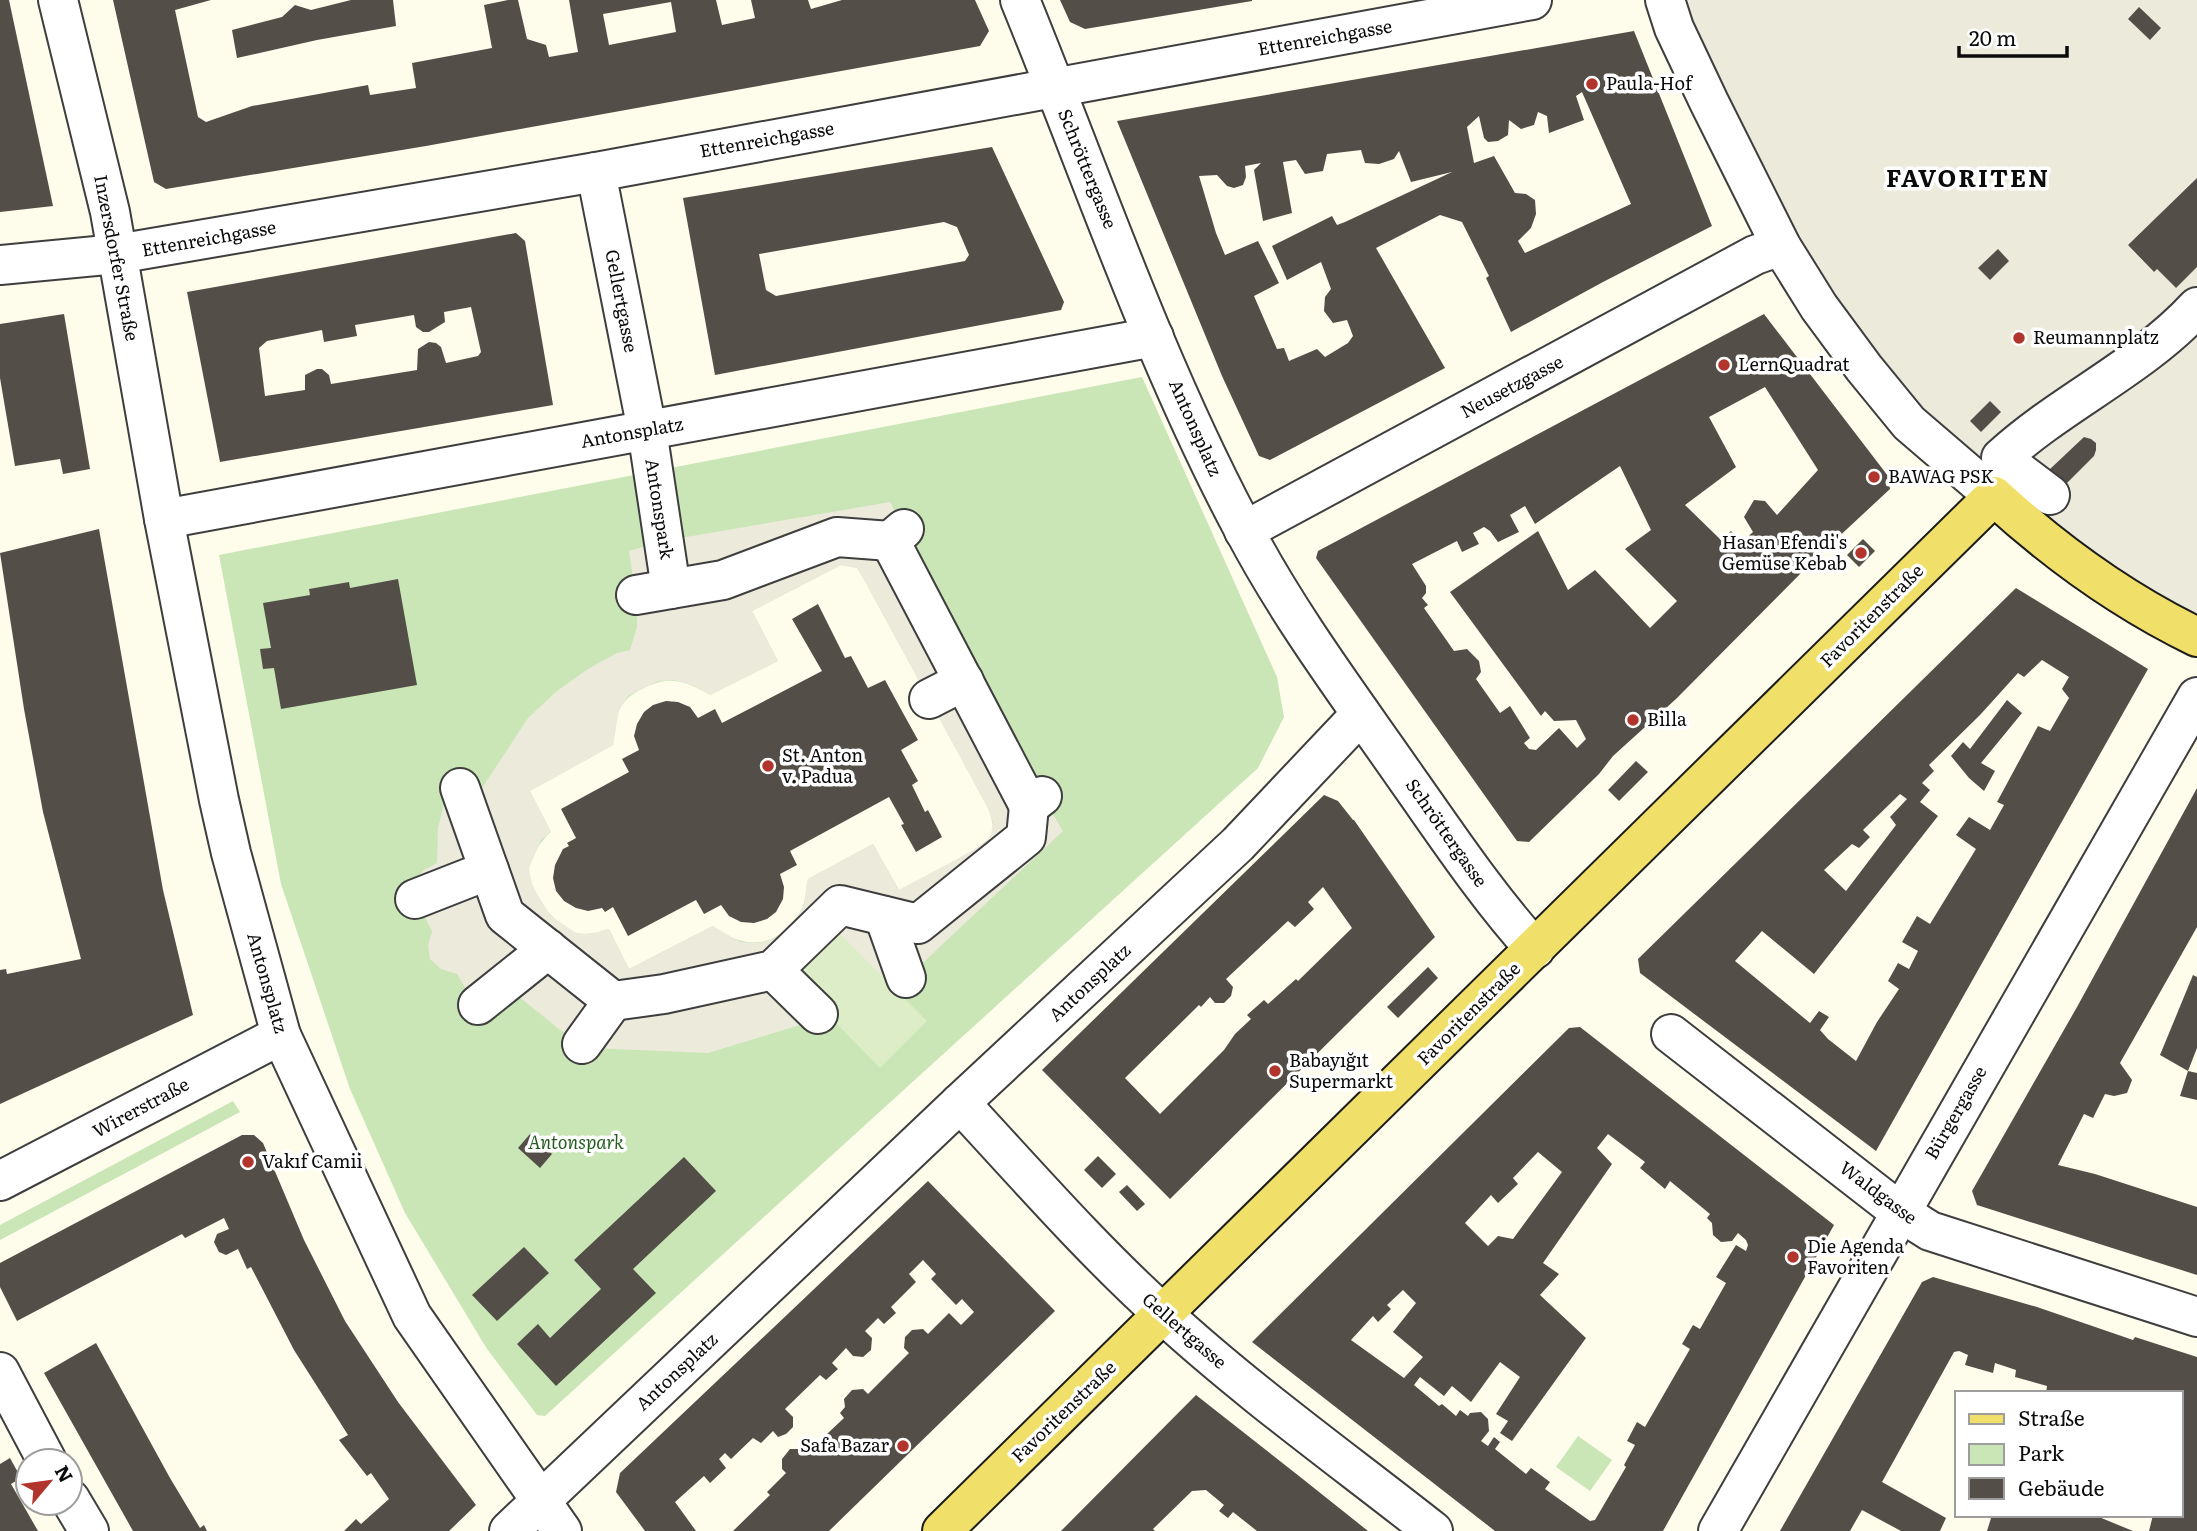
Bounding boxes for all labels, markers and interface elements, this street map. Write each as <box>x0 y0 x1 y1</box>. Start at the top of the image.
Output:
street label: Ettenreichgasse <box>1255 11 1394 62</box>
scale bar <box>1959 14 2068 58</box>
text: 20 m <box>1969 21 2016 52</box>
place label: Paula-Hof <box>1606 69 1694 96</box>
marker: Paula-Hof <box>1584 76 1600 92</box>
street label: Schröttergasse <box>1052 104 1125 232</box>
street label: Ettenreichgasse <box>697 113 836 164</box>
district label: FAVORITEN <box>1886 159 2050 194</box>
street label: Inzersdorfer Straße <box>88 172 147 343</box>
street label: Ettenreichgasse <box>139 212 278 263</box>
street label: Gellertgasse <box>599 247 646 355</box>
place label: Reumannplatz <box>2033 323 2159 350</box>
marker: Reumannplatz <box>2011 330 2027 346</box>
street label: Neusetzgasse <box>1455 347 1568 424</box>
place label: LernQuadrat <box>1738 350 1850 377</box>
marker: LernQuadrat <box>1716 357 1732 373</box>
street label: Antonsplatz <box>1163 375 1230 480</box>
street label: Antonsplatz <box>578 409 685 454</box>
street label: Antonspark <box>639 457 682 562</box>
place label: BAWAG PSK <box>1888 462 1994 489</box>
marker: BAWAG PSK <box>1866 469 1882 485</box>
place label: Hasan Efendi's Gemüse Kebab <box>1722 528 1847 576</box>
marker: Hasan Efendi's Gemüse Kebab <box>1853 545 1869 561</box>
street label: Favoritenstraße <box>1813 557 1929 673</box>
place label: Billa <box>1647 705 1687 732</box>
marker: Billa <box>1625 712 1641 728</box>
place label: St. Anton v. Padua <box>782 741 863 789</box>
marker: St. Anton v. Padua <box>760 758 776 774</box>
street label: Schröttergasse <box>1400 772 1495 892</box>
street label: Antonsplatz <box>241 929 296 1036</box>
street label: Antonsplatz <box>1042 936 1136 1027</box>
street label: Favoritenstraße <box>1410 955 1526 1071</box>
place label: Babayığıt Supermarkt <box>1289 1046 1394 1094</box>
street label: Bürgergasse <box>1917 1060 1992 1164</box>
marker: Babayığıt Supermarkt <box>1267 1063 1283 1079</box>
street label: Wirerstraße <box>87 1070 193 1143</box>
park label: Antonspark <box>528 1128 624 1155</box>
place label: Vakıf Camii <box>262 1147 363 1174</box>
marker: Vakıf Camii <box>240 1154 256 1170</box>
street label: Waldgasse <box>1834 1154 1923 1230</box>
place label: Die Agenda Favoriten <box>1807 1232 1905 1280</box>
marker: Die Agenda Favoriten <box>1785 1249 1801 1265</box>
street label: Gellertgasse <box>1137 1285 1233 1374</box>
street label: Antonsplatz <box>629 1325 723 1416</box>
street label: Favoritenstraße <box>1004 1354 1121 1468</box>
legend <box>1955 1391 2183 1517</box>
text: Straße <box>2018 1401 2085 1432</box>
place label: Safa Bazar <box>800 1431 889 1458</box>
text: Park <box>2018 1436 2064 1467</box>
marker: Safa Bazar <box>895 1438 911 1454</box>
north arrow <box>14 1447 84 1517</box>
text: N <box>49 1460 81 1487</box>
text: Gebäude <box>2018 1471 2105 1502</box>

